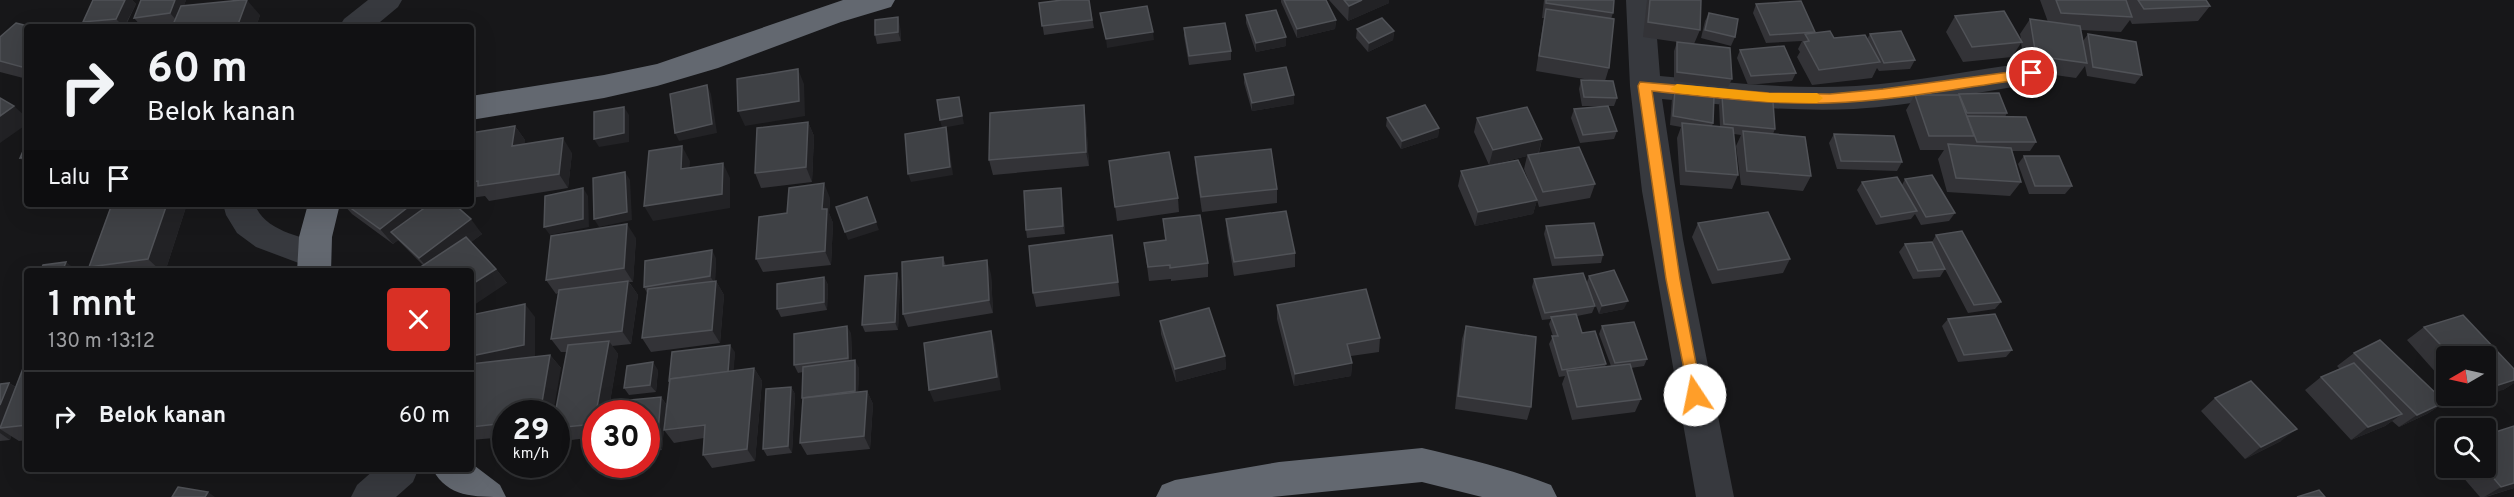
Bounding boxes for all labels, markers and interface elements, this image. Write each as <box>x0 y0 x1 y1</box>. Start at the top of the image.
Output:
text: 60 m <box>147 44 248 97</box>
pin <box>2006 47 2057 98</box>
icon: right <box>48 48 126 126</box>
icon: arrive <box>2015 56 2048 89</box>
text: Belok kanan <box>147 96 296 130</box>
icon: arrive <box>102 162 135 195</box>
text: Lalu <box>48 165 90 192</box>
text: 1 mnt <box>48 283 137 329</box>
button: close <box>387 288 450 351</box>
text: 130 m · 13:12 <box>48 329 155 355</box>
north arrow <box>2436 346 2496 406</box>
map controls <box>2436 346 2496 478</box>
position arrow <box>1663 363 1727 427</box>
icon: right <box>48 400 81 433</box>
speed limit sign: 30 <box>582 400 660 478</box>
text: Belok kanan <box>99 403 226 430</box>
text: 60 m <box>399 403 450 430</box>
text: 29 <box>513 413 549 450</box>
button: search <box>2436 418 2496 478</box>
text: km/h <box>513 445 549 464</box>

